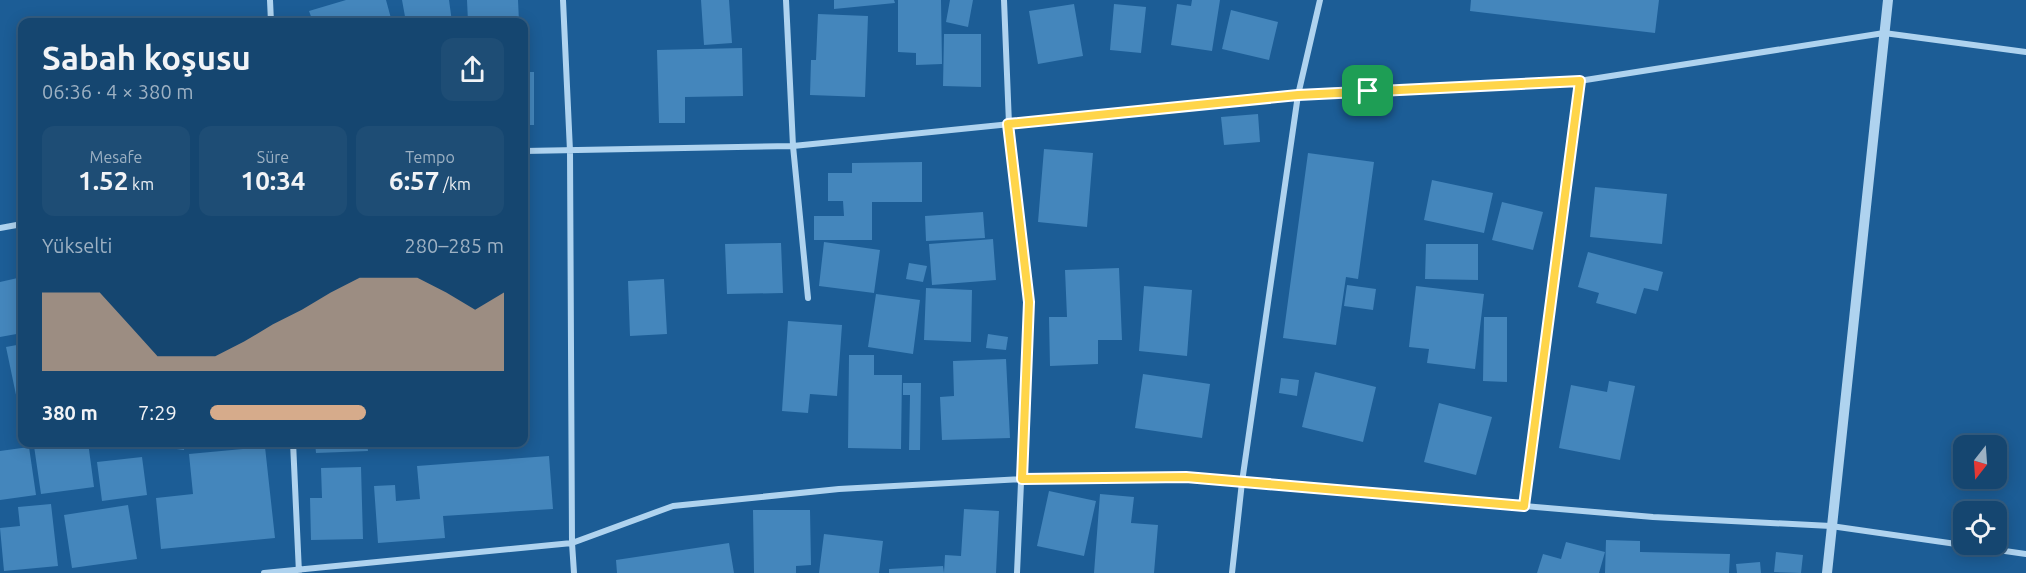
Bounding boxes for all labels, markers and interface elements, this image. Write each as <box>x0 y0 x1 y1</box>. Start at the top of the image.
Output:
button: share <box>441 38 504 101</box>
text: Sabah koşusu <box>42 39 251 76</box>
pin <box>1342 65 1393 116</box>
icon: arrive <box>1351 74 1384 107</box>
text: 06:36 · 4 × 380 m <box>42 80 194 103</box>
text: Mesafe <box>90 148 142 166</box>
text: Süre <box>257 148 289 166</box>
text: Tempo <box>405 148 455 166</box>
text: 1.52 <box>78 166 128 195</box>
text: 10:34 <box>240 166 306 195</box>
text: 6:57 <box>389 166 439 195</box>
text: km <box>128 175 154 193</box>
text: /km <box>439 175 471 193</box>
text: Yükselti <box>42 234 112 257</box>
text: 280–285 m <box>405 234 504 257</box>
text: 380 m <box>42 401 98 424</box>
text: 7:29 <box>138 401 177 424</box>
north arrow <box>1953 435 2007 489</box>
map controls <box>1953 435 2007 555</box>
button: locate <box>1953 501 2007 555</box>

